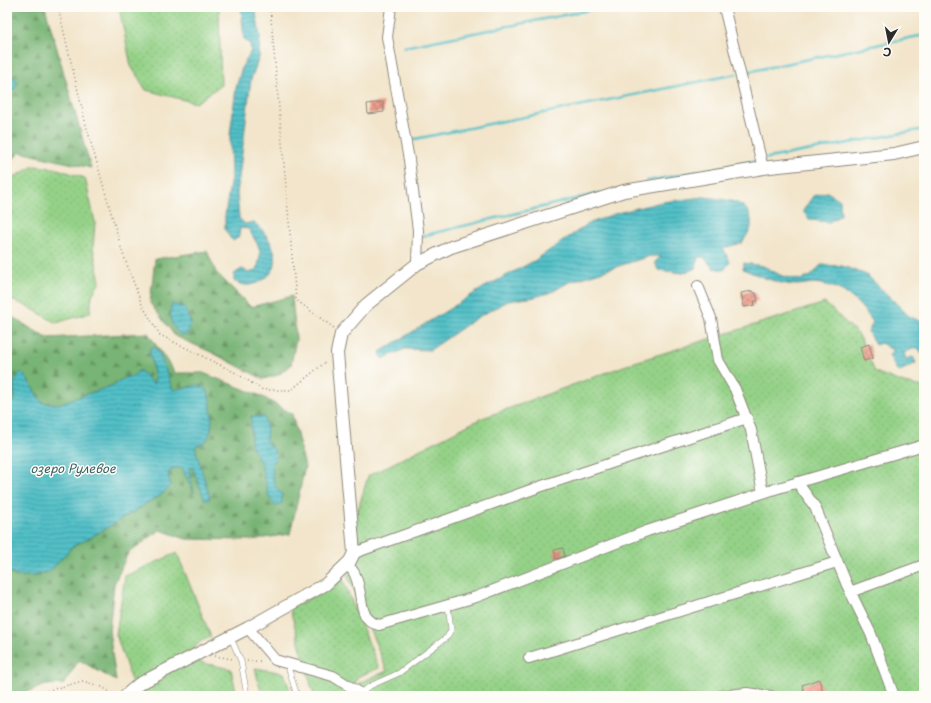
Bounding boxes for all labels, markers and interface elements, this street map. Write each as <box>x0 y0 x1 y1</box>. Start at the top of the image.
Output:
north arrow <box>869 22 909 62</box>
text: С <box>882 43 893 61</box>
water label: озеро Рулевое <box>31 459 116 477</box>

